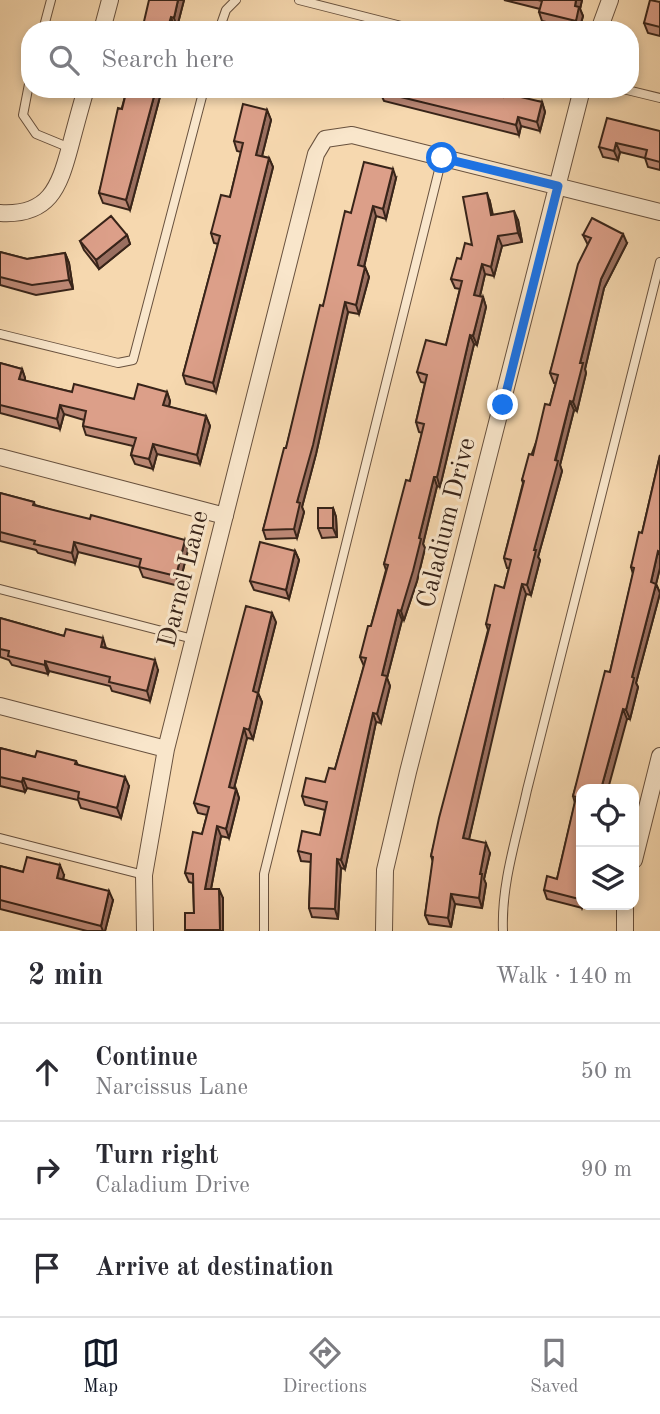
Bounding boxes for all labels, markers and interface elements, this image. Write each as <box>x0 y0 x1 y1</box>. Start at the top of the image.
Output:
search box <box>21 21 639 98</box>
icon: search <box>45 41 83 79</box>
text: Search here <box>101 47 234 73</box>
route start <box>426 142 457 173</box>
route end <box>487 389 518 420</box>
street label: Caladium Drive <box>413 435 481 611</box>
street label: Darnel Lane <box>154 508 214 650</box>
map controls <box>576 784 639 910</box>
button: locate <box>576 784 639 847</box>
button: layers <box>576 847 639 910</box>
text: 2 min <box>28 961 103 991</box>
text: Walk · 140 m <box>496 965 632 988</box>
text: Continue <box>95 1045 198 1071</box>
icon: ahead <box>28 1053 66 1091</box>
text: 50 m <box>581 1060 632 1083</box>
text: Narcissus Lane <box>95 1076 248 1099</box>
text: Turn right <box>95 1143 218 1169</box>
icon: right <box>28 1151 66 1189</box>
text: 90 m <box>581 1158 632 1181</box>
text: Caladium Drive <box>95 1174 250 1197</box>
icon: arrive <box>28 1249 66 1287</box>
text: Arrive at destination <box>95 1255 334 1281</box>
tab: Map <box>82 1334 120 1399</box>
tab: Directions <box>283 1334 367 1399</box>
tab: Saved <box>530 1334 578 1399</box>

